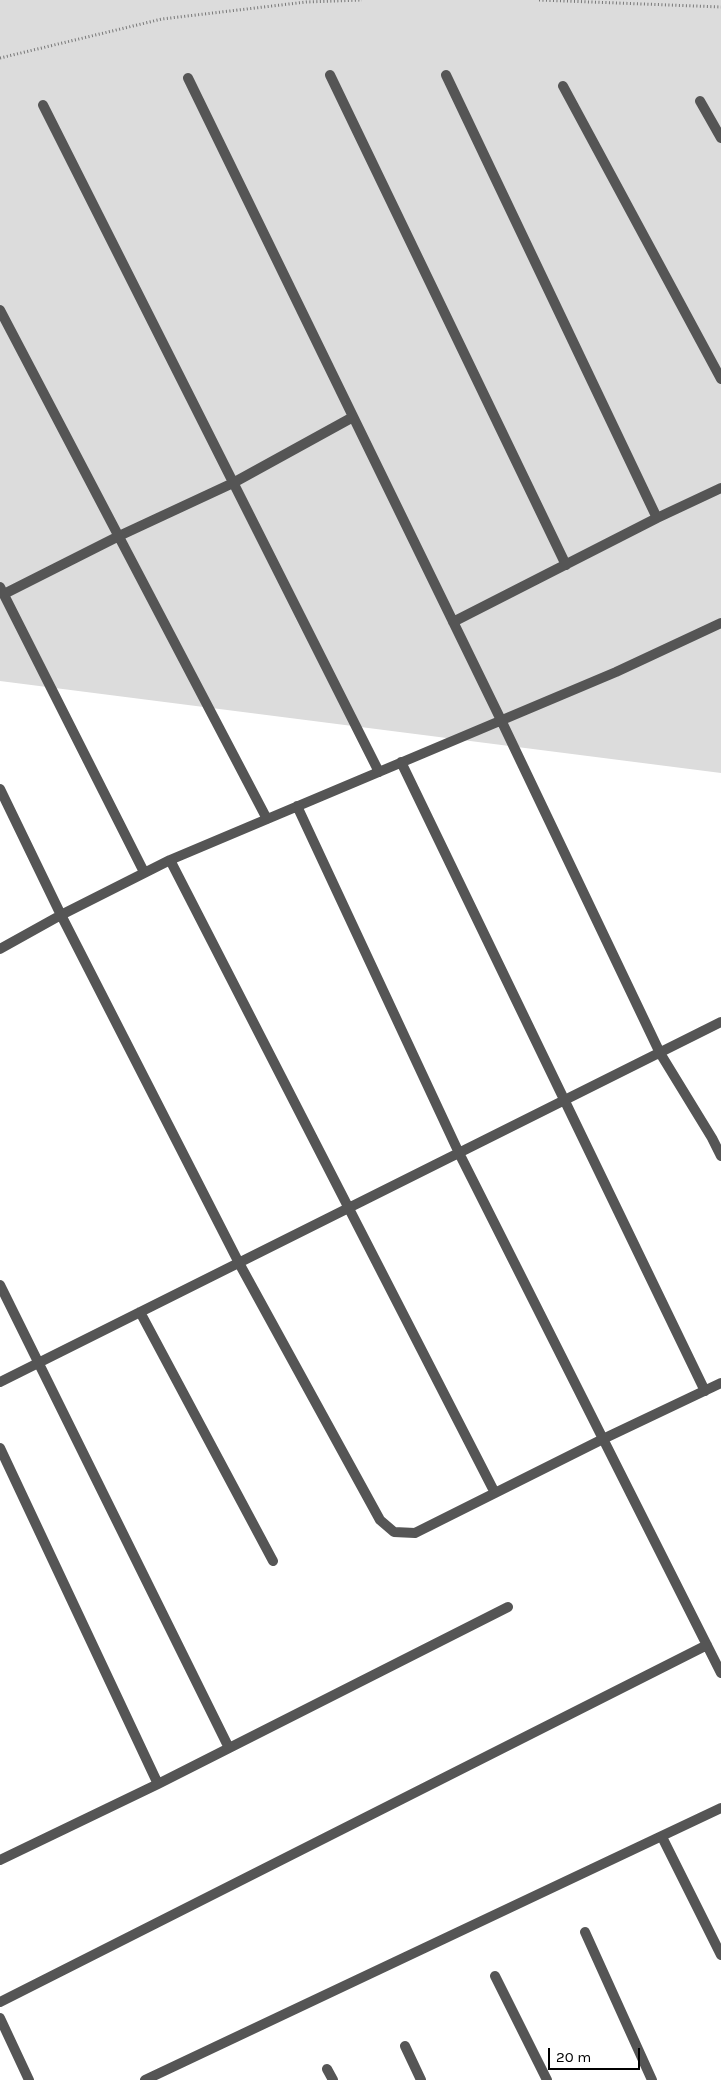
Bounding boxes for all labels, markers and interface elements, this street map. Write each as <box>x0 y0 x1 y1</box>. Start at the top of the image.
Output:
scale bar <box>551 2038 644 2070</box>
text: 20 m <box>556 2048 591 2066</box>

